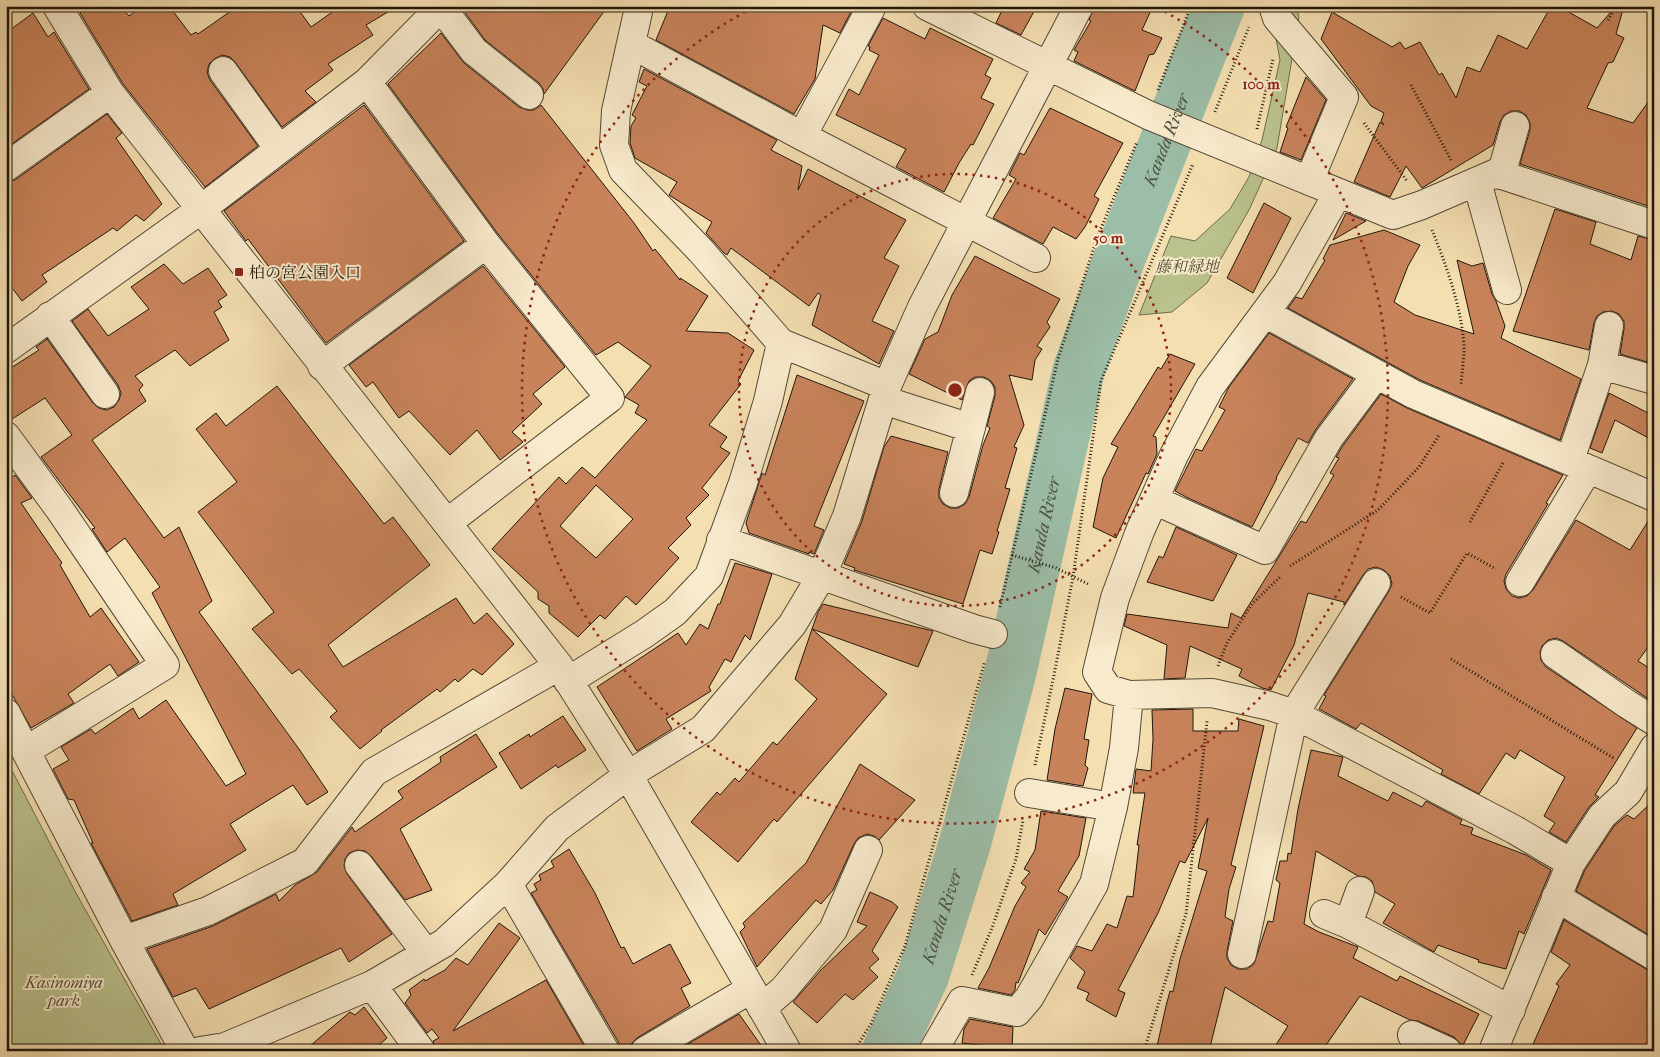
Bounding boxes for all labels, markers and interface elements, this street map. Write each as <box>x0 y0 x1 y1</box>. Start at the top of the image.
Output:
text: 100 m <box>1242 75 1280 93</box>
water label: Kanda River <box>1138 89 1195 191</box>
text: 50 m <box>1093 229 1124 247</box>
park label: 藤和緑地 <box>1155 257 1221 276</box>
place label: 柏の宮公園入口 <box>249 263 361 282</box>
marker: 柏の宮公園入口 <box>233 266 245 278</box>
centre of rings <box>946 381 964 399</box>
water label: Kanda River <box>1022 473 1065 577</box>
water label: Kanda River <box>916 865 967 969</box>
park label: Kasinomiya park <box>24 973 103 1010</box>

